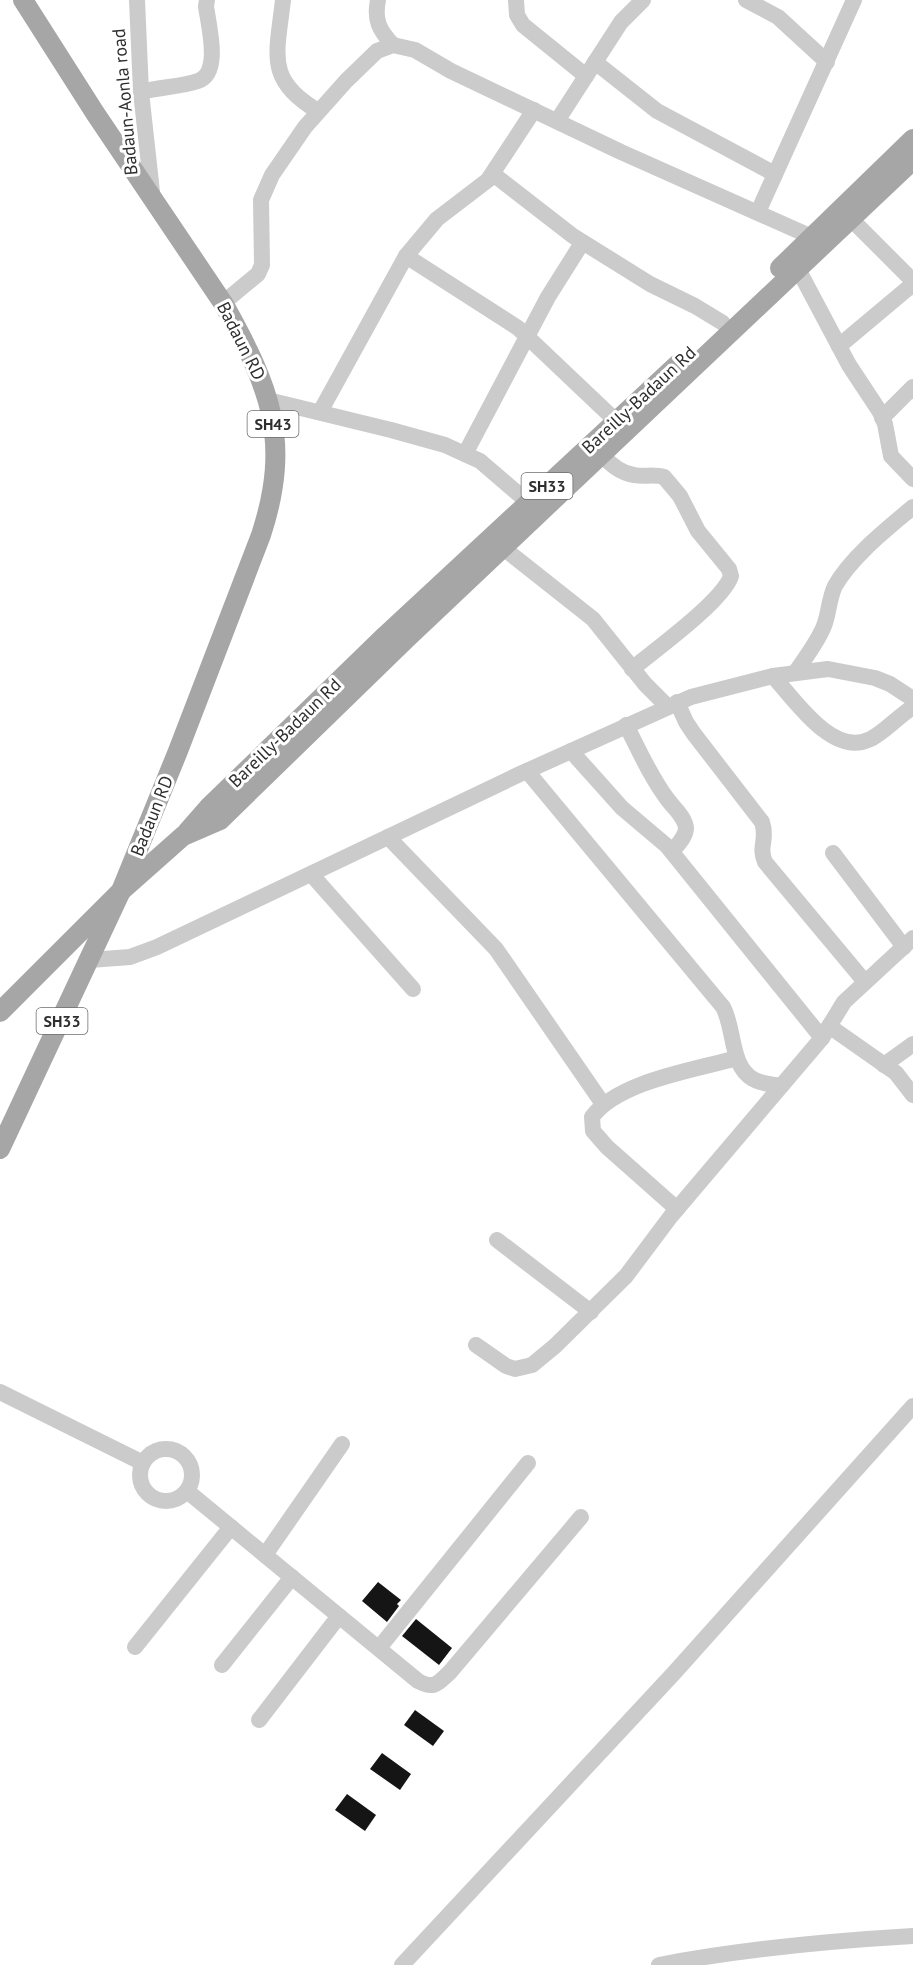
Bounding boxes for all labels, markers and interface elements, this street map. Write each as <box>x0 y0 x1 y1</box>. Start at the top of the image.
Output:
street label: Badaun-Aonla road <box>107 28 142 176</box>
street label: Badaun RD <box>212 298 271 384</box>
street label: Bareilly-Badaun Rd <box>577 341 701 458</box>
road number: SH43 <box>248 411 298 437</box>
road number: SH33 <box>522 473 572 499</box>
street label: Bareilly-Badaun Rd <box>224 673 346 792</box>
street label: Badaun RD <box>125 772 178 859</box>
road number: SH33 <box>36 1008 88 1034</box>

